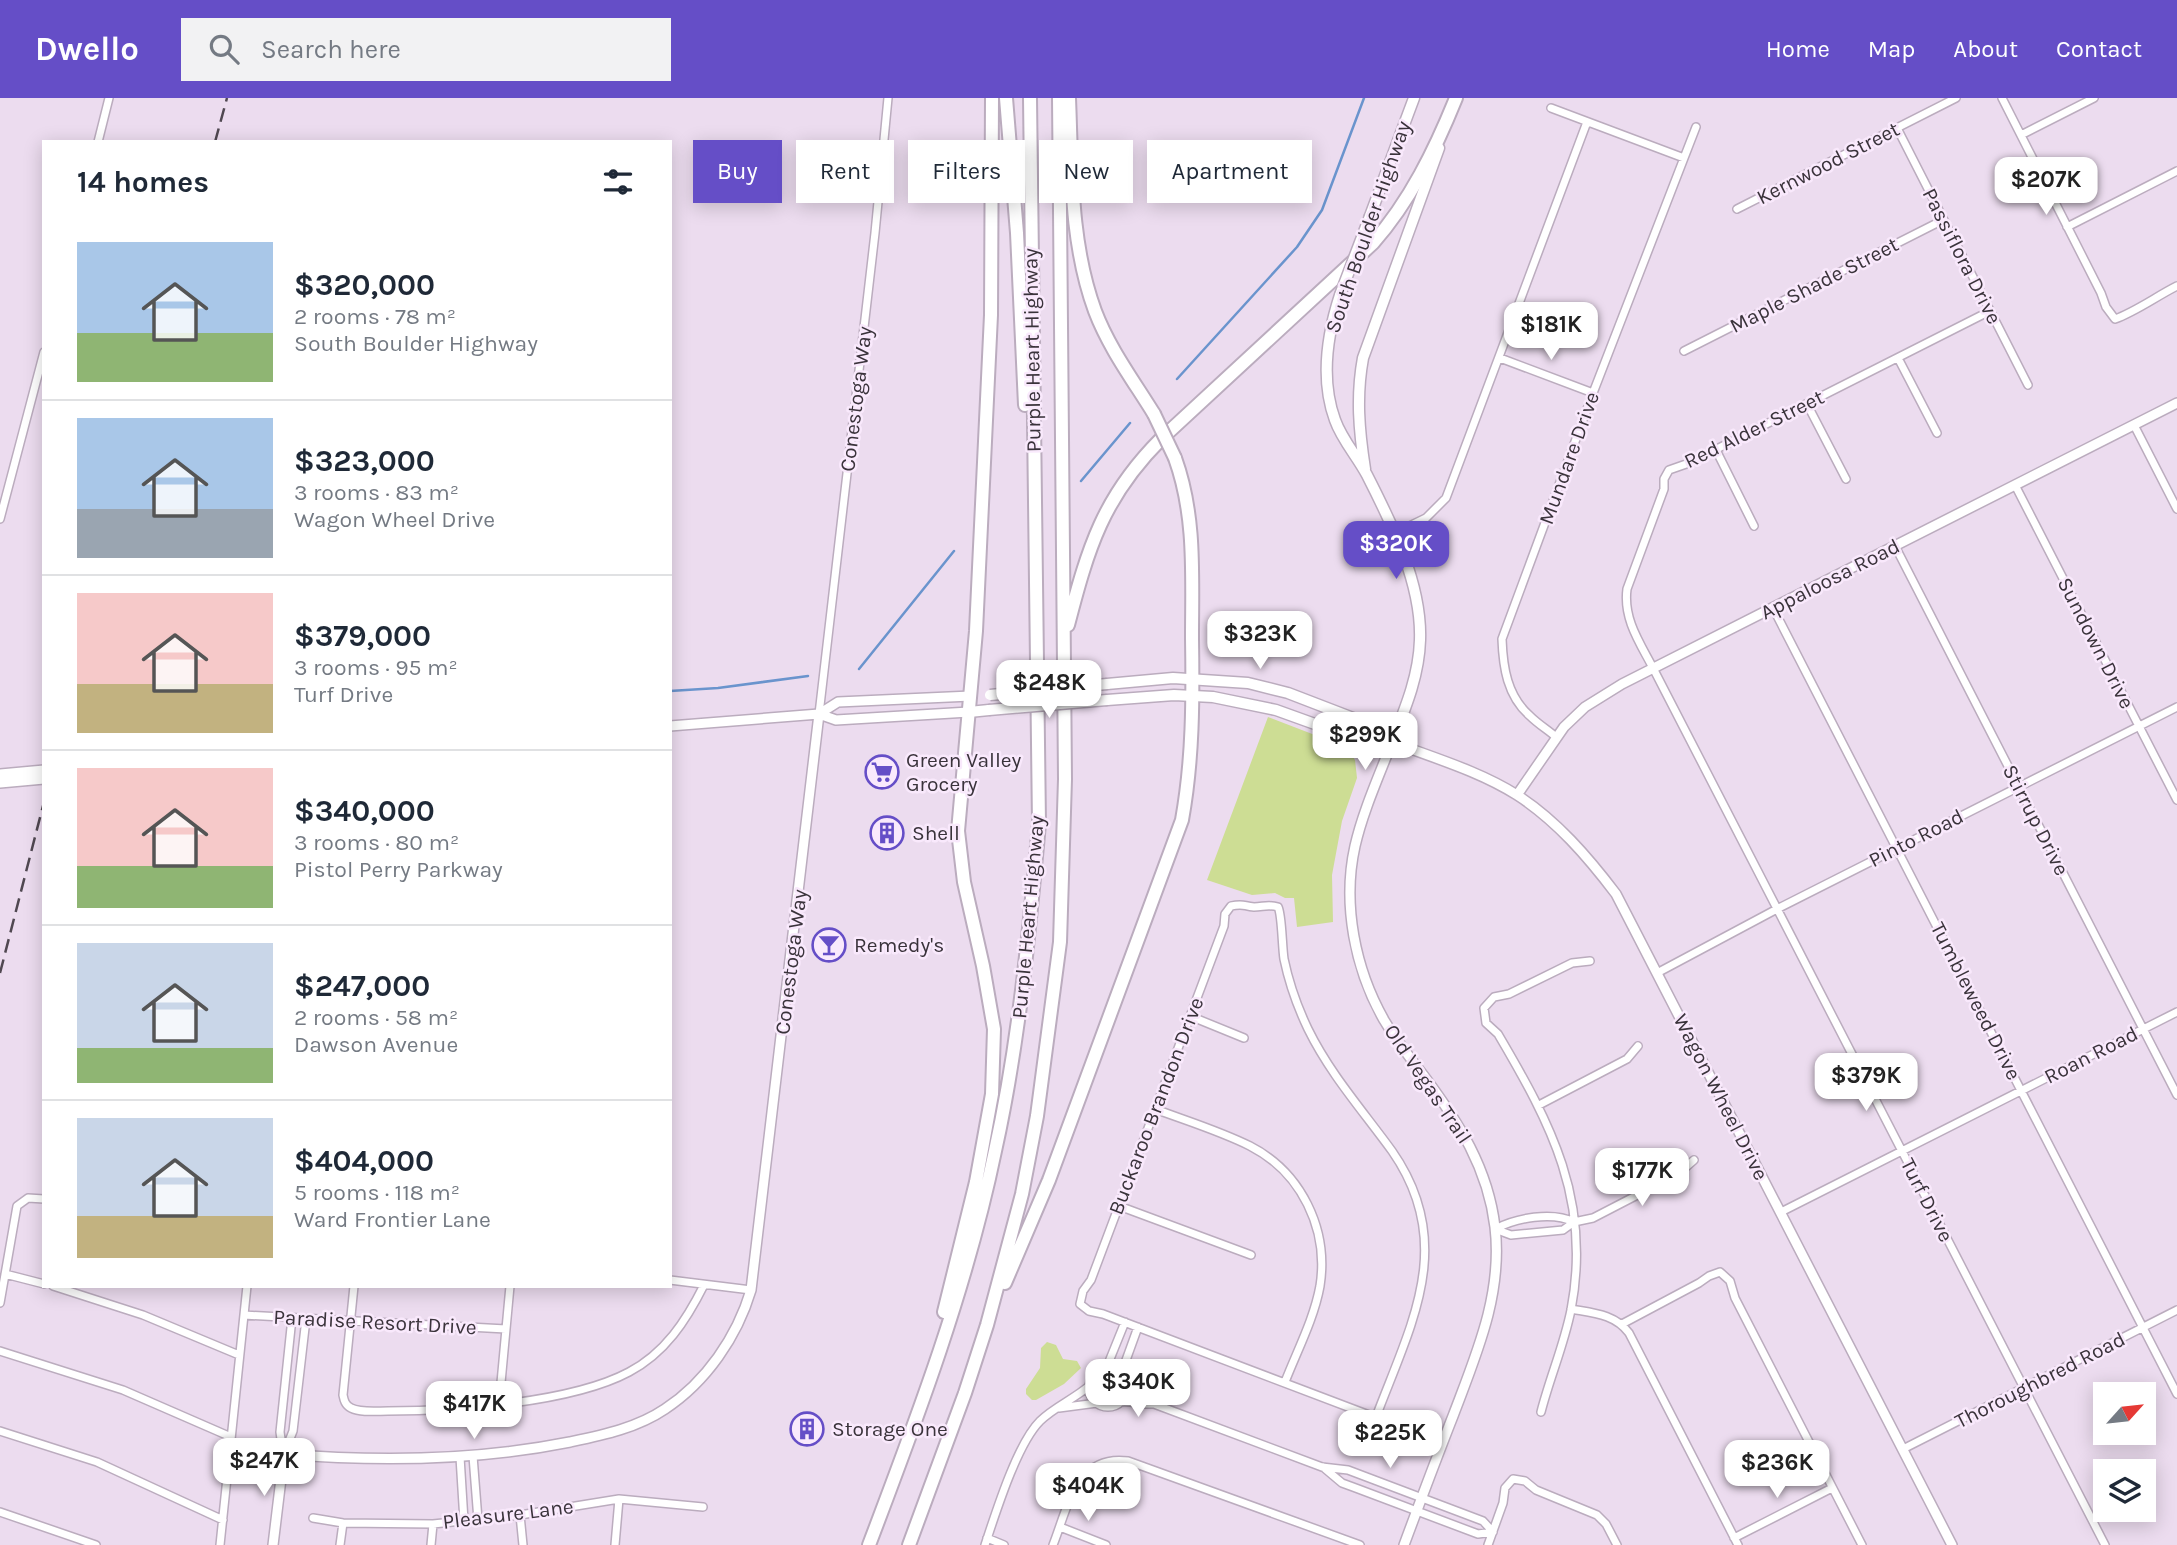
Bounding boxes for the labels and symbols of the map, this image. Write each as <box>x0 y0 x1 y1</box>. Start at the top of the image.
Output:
street label: Kernwood Street <box>1753 117 1903 209</box>
street label: South Boulder Highway <box>1320 118 1416 336</box>
pin: $207K <box>1997 158 2095 217</box>
street label: Passiflora Drive <box>1917 184 2007 328</box>
street label: Maple Shade Street <box>1726 232 1902 338</box>
street label: Purple Heart Highway <box>1018 248 1046 452</box>
pin: $181K <box>1502 302 1600 362</box>
street label: Conestoga Way <box>835 325 877 473</box>
street label: Red Alder Street <box>1680 385 1828 473</box>
street label: Mundare Drive <box>1534 388 1604 528</box>
pin: $320K <box>1347 522 1445 581</box>
street label: Appaloosa Road <box>1756 534 1904 624</box>
street label: Sundown Drive <box>2053 573 2139 713</box>
pin: $323K <box>1211 612 1309 671</box>
pin: $248K <box>1000 660 1098 720</box>
pin: $299K <box>1316 712 1414 772</box>
place label: Green Valley Grocery <box>906 748 1022 796</box>
supermarket icon: Green Valley Grocery <box>863 753 901 791</box>
street label: Stirrup Drive <box>1998 761 2074 879</box>
street label: Pinto Road <box>1865 804 1967 872</box>
building icon: Shell <box>868 814 906 852</box>
street label: Purple Heart Highway <box>1007 814 1049 1020</box>
place label: Shell <box>912 821 960 845</box>
street label: Conestoga Way <box>770 888 812 1036</box>
street label: Tumbleweed Drive <box>1926 918 2026 1084</box>
bar icon: Remedy's <box>810 926 848 964</box>
place label: Remedy's <box>854 933 944 957</box>
street label: Buckaroo Brandon Drive <box>1103 994 1209 1218</box>
street label: Wagon Wheel Drive <box>1669 1010 1773 1184</box>
street label: Old Vegas Trail <box>1379 1020 1477 1148</box>
street label: Roan Road <box>2040 1021 2142 1089</box>
pin: $379K <box>1817 1054 1915 1113</box>
pin: $177K <box>1593 1148 1691 1208</box>
street label: Turf Drive <box>1896 1154 1958 1246</box>
street label: Paradise Resort Drive <box>273 1305 477 1339</box>
street label: Thoroughbred Road <box>1951 1327 2129 1433</box>
pin: $340K <box>1089 1360 1187 1419</box>
pin: $417K <box>425 1382 523 1441</box>
north arrow <box>2093 1382 2156 1446</box>
building icon: Storage One <box>788 1410 826 1448</box>
pin: $225K <box>1341 1410 1439 1470</box>
place label: Storage One <box>832 1417 948 1441</box>
pin: $247K <box>215 1438 313 1498</box>
pin: $236K <box>1728 1440 1826 1500</box>
pin: $404K <box>1039 1464 1137 1523</box>
street label: Pleasure Lane <box>441 1494 575 1534</box>

